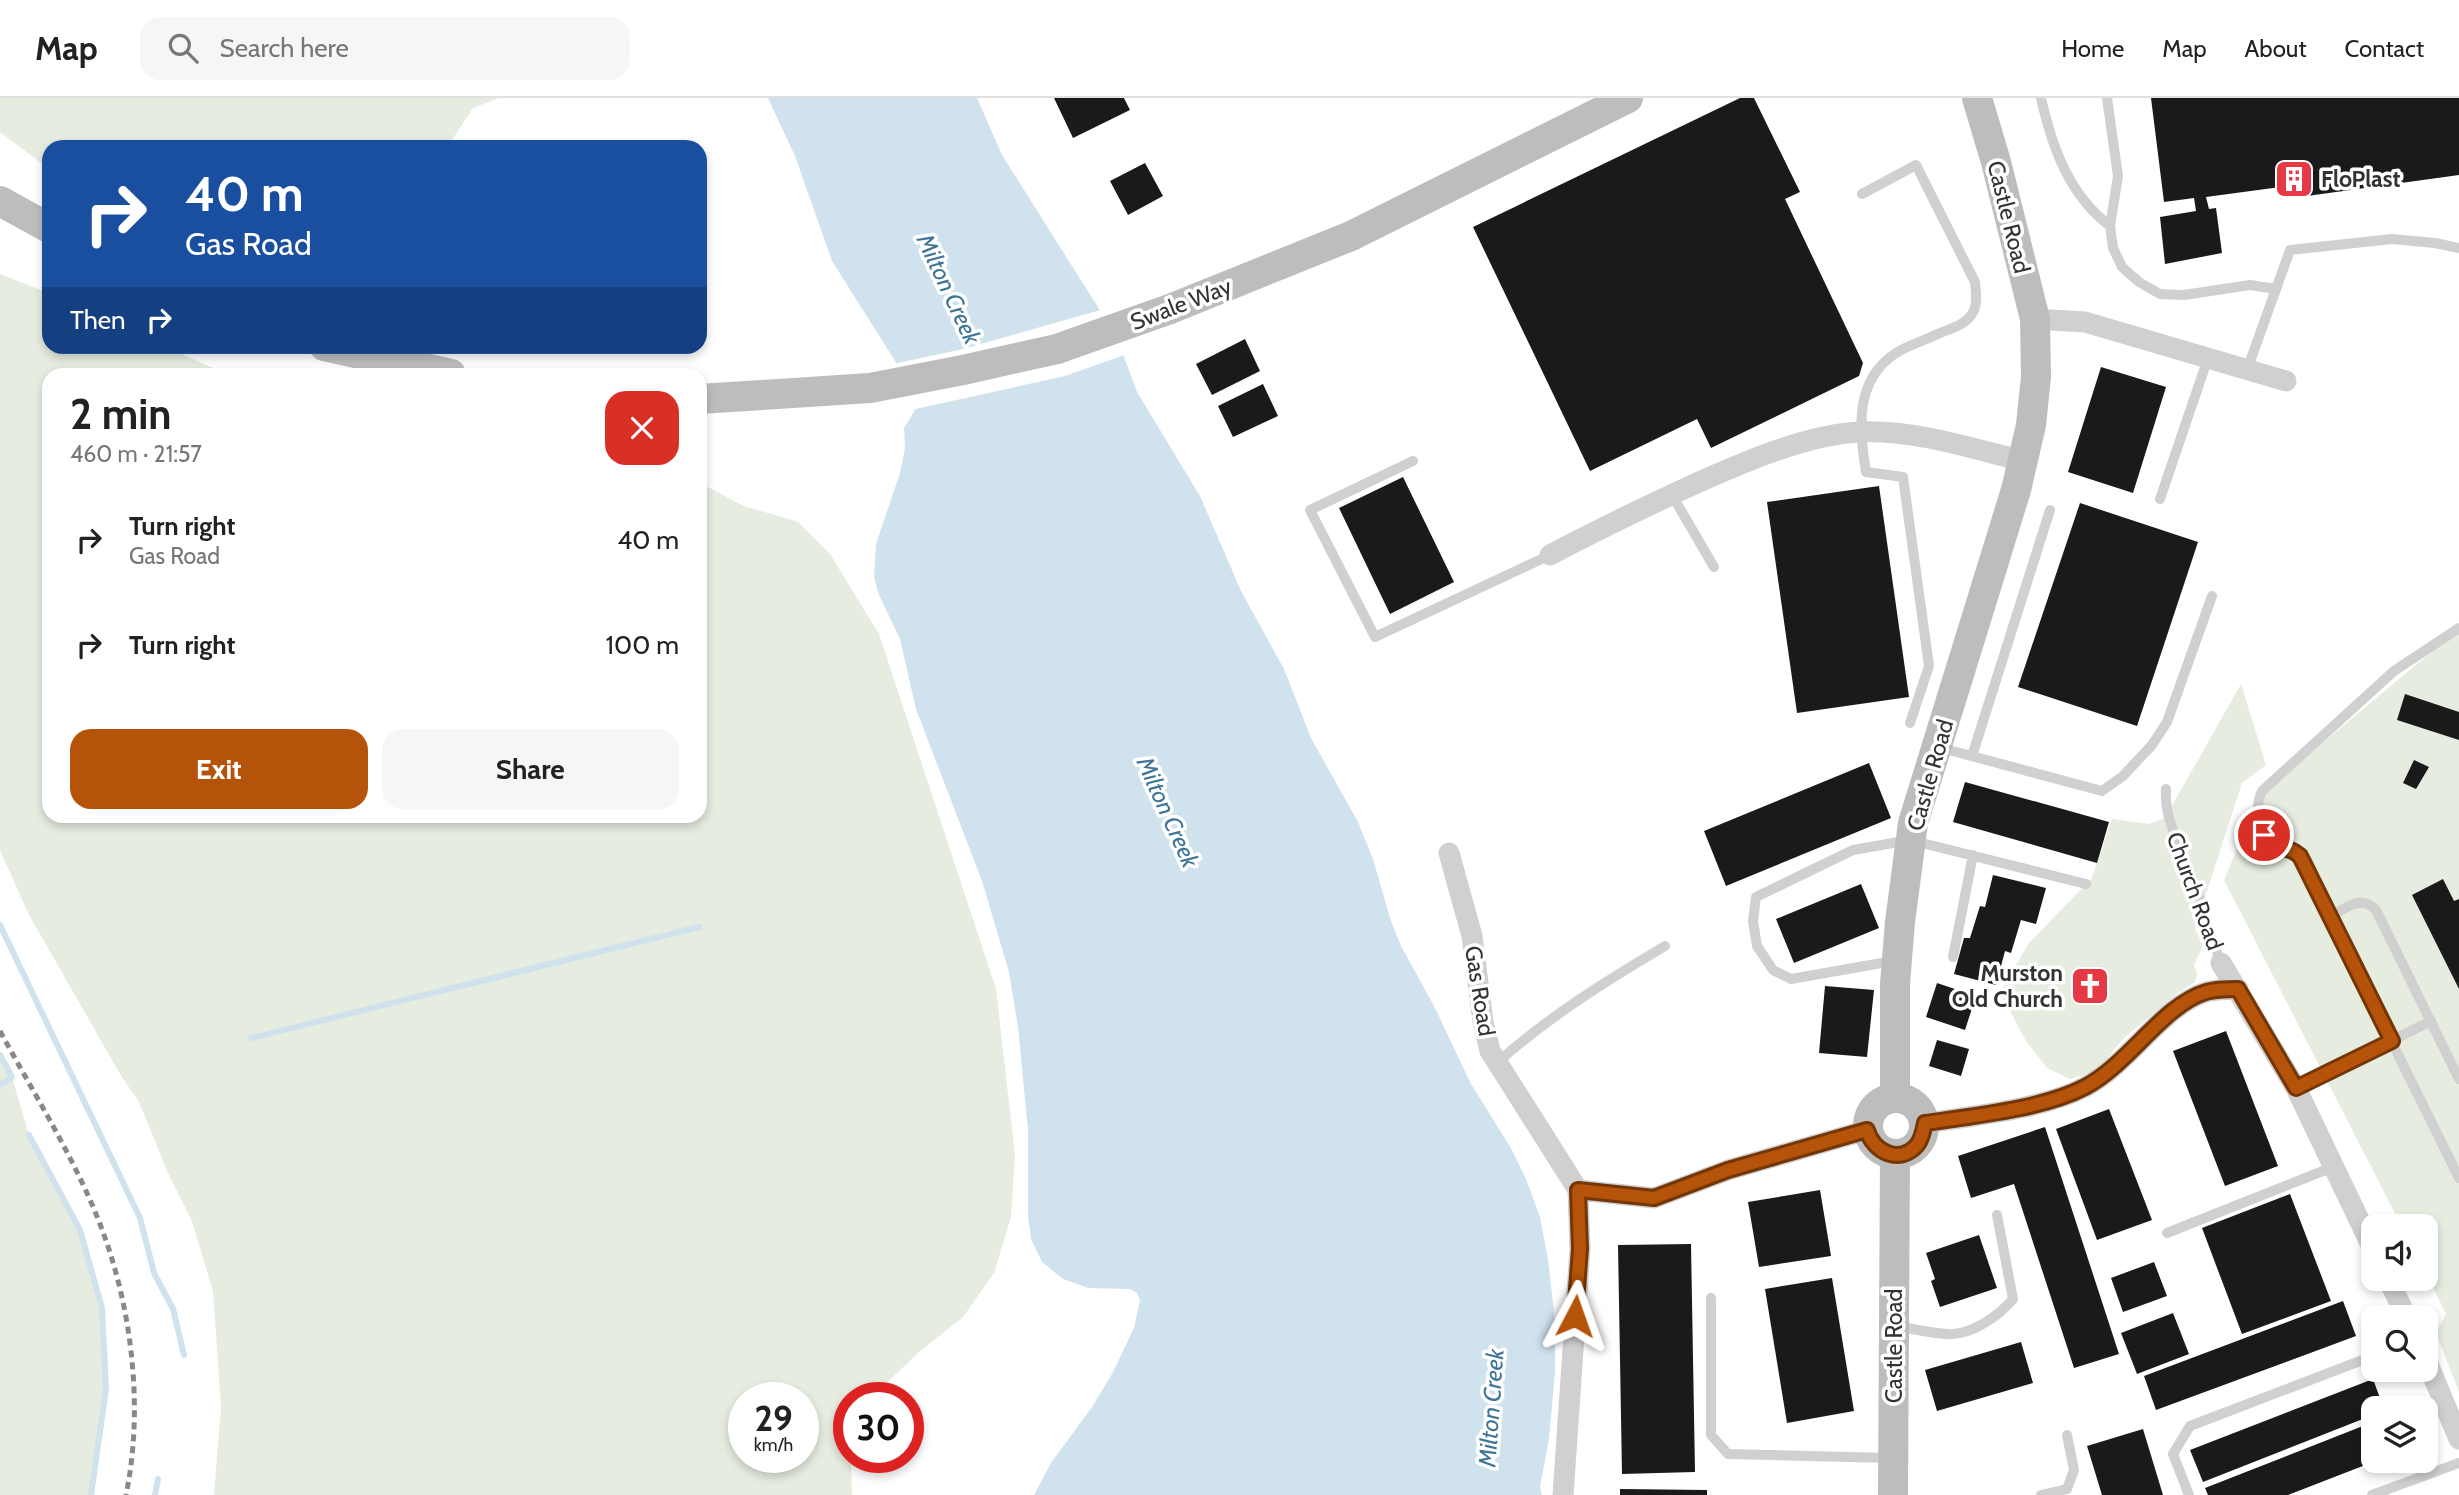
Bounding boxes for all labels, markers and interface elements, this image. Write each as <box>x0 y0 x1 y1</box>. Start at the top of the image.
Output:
search box <box>140 17 630 80</box>
text: Map <box>35 28 98 68</box>
icon: search <box>164 29 202 67</box>
text: Search here <box>220 32 349 64</box>
text: Home <box>2061 34 2124 63</box>
text: Map <box>2162 34 2207 63</box>
text: About <box>2245 34 2307 63</box>
text: Contact <box>2345 34 2424 63</box>
street label: Castle Road <box>1982 158 2036 276</box>
building icon: FloPlast <box>2273 158 2315 200</box>
text: 40 m <box>185 164 304 223</box>
place label: FloPlast <box>2321 165 2400 193</box>
icon: right <box>70 168 161 259</box>
text: Gas Road <box>185 224 312 263</box>
water label: Milton Creek <box>910 228 987 349</box>
street label: Swale Way <box>1126 272 1236 336</box>
icon: right <box>140 301 178 339</box>
text: Then <box>70 304 126 336</box>
text: 2 min <box>70 388 171 440</box>
button: close <box>605 391 679 465</box>
text: 460 m · 21:57 <box>70 440 202 468</box>
text: Turn right <box>129 510 235 542</box>
icon: right <box>70 521 108 559</box>
text: 40 m <box>617 524 679 556</box>
text: Gas Road <box>129 542 220 570</box>
icon: right <box>70 626 108 664</box>
text: Turn right <box>129 629 235 661</box>
text: 100 m <box>606 629 679 661</box>
street label: Castle Road <box>1901 716 1959 834</box>
button: Exit <box>70 729 368 809</box>
button: Share <box>382 729 679 809</box>
water label: Milton Creek <box>1130 751 1206 873</box>
pin <box>2234 805 2294 865</box>
icon: arrive <box>2245 816 2283 854</box>
street label: Church Road <box>2161 828 2229 954</box>
street label: Gas Road <box>1459 944 1501 1038</box>
place label: Murston Old Church <box>1952 959 2063 1013</box>
church icon: Murston Old Church <box>2069 965 2111 1007</box>
map controls <box>2361 1214 2438 1473</box>
button: sound <box>2361 1214 2438 1291</box>
position arrow <box>1538 1279 1612 1353</box>
street label: Castle Road <box>1880 1289 1908 1403</box>
button: search <box>2361 1305 2438 1382</box>
water label: Milton Creek <box>1472 1347 1510 1469</box>
speed limit sign: 30 <box>833 1382 924 1473</box>
button: layers <box>2361 1396 2438 1473</box>
text: 29 <box>754 1397 793 1440</box>
text: km/h <box>754 1434 793 1456</box>

